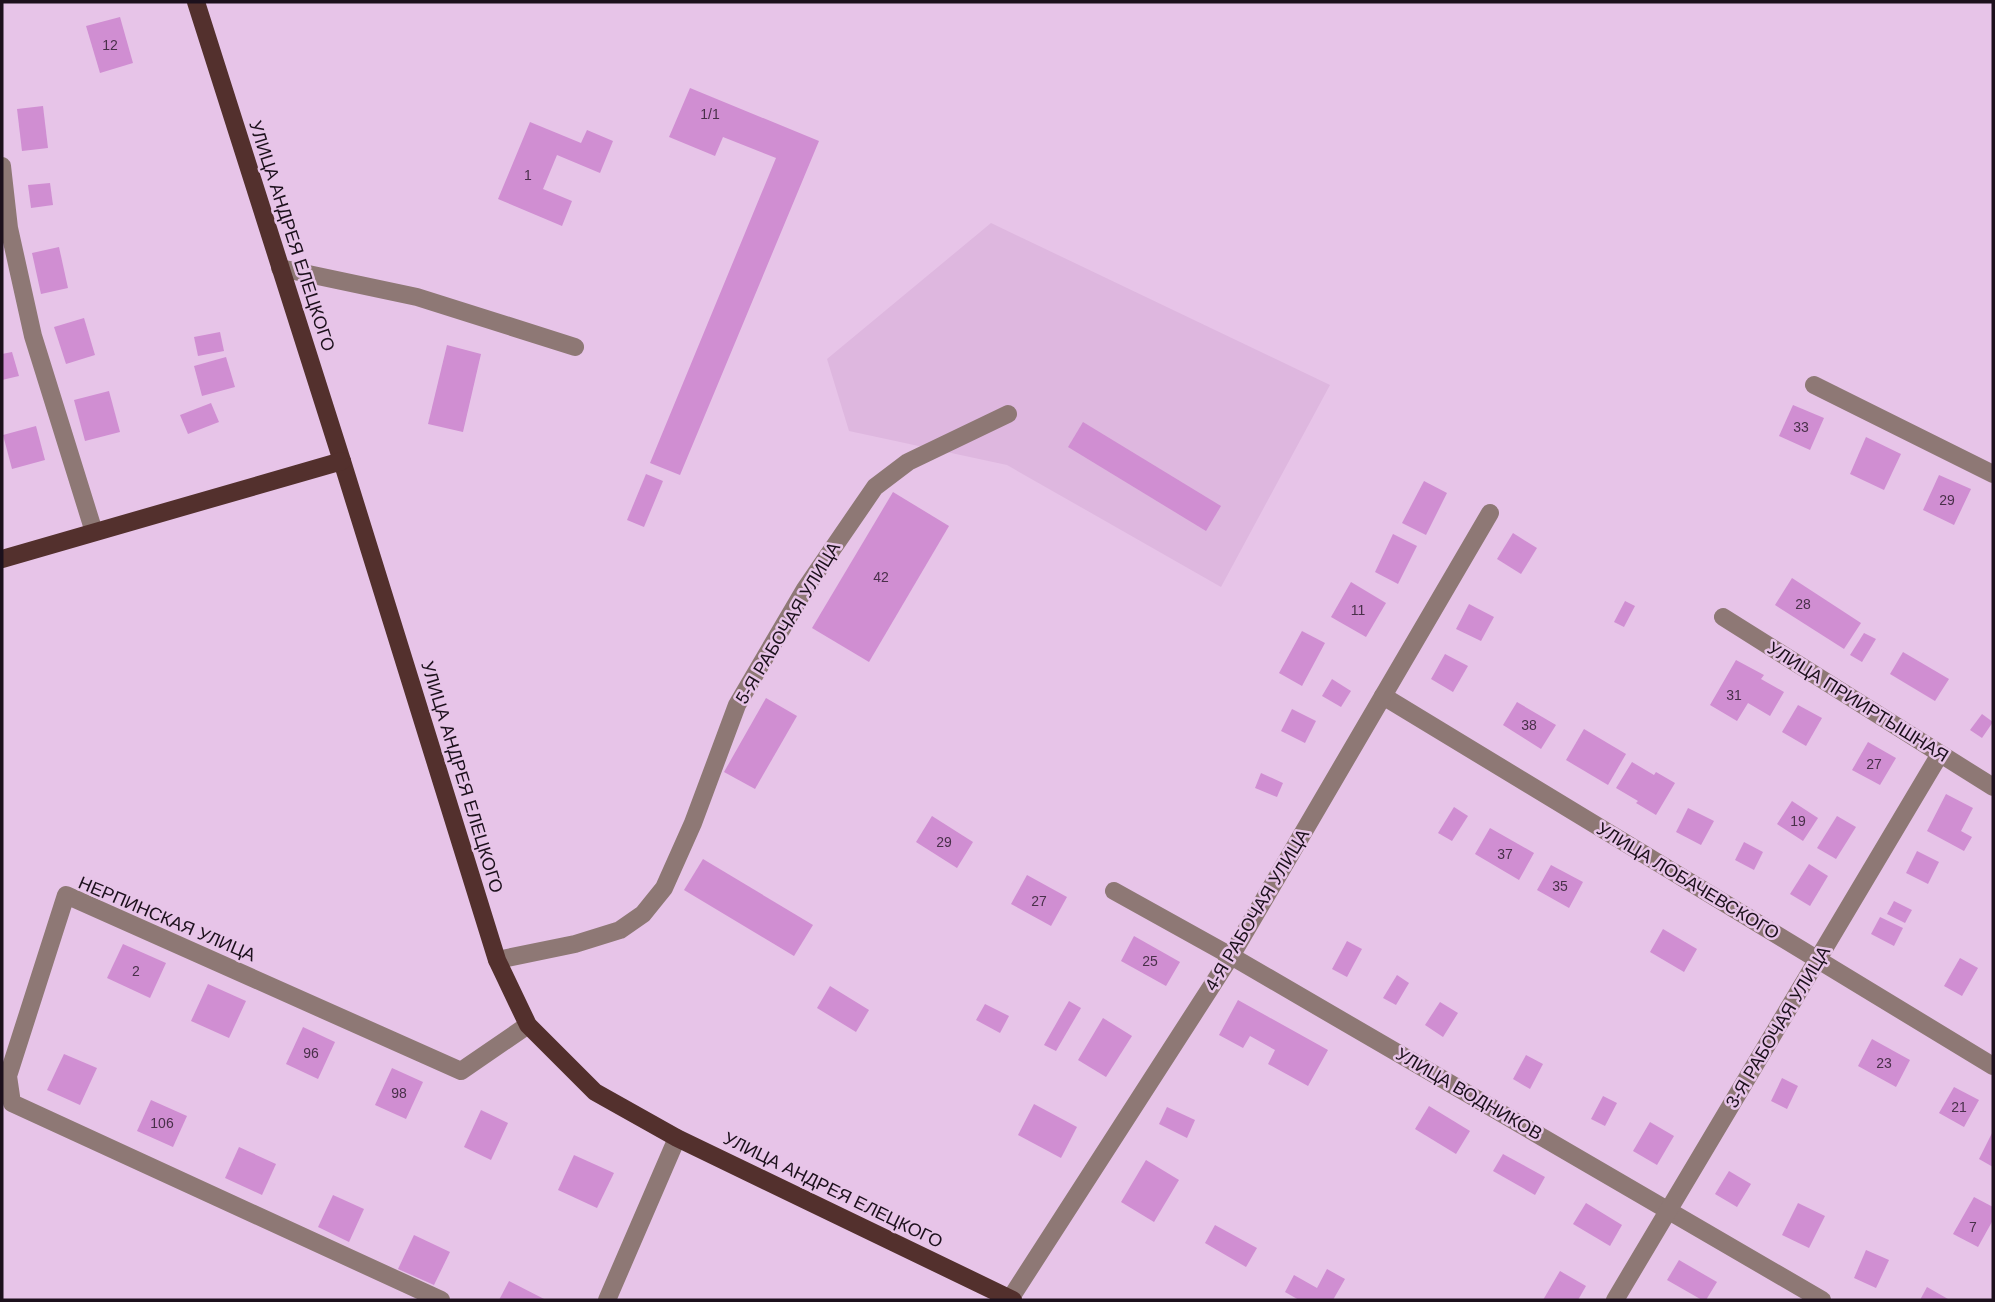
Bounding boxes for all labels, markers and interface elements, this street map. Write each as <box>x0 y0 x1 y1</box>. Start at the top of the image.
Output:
house number: 12 <box>102 37 118 53</box>
house number: 1/1 <box>700 106 720 122</box>
street label: УЛИЦА АНДРЕЯ ЕЛЕЦКОГО <box>245 118 339 354</box>
house number: 1 <box>524 167 532 183</box>
house number: 33 <box>1793 419 1809 435</box>
house number: 29 <box>1939 492 1955 508</box>
street label: 5-Я РАБОЧАЯ УЛИЦА <box>732 539 844 707</box>
house number: 42 <box>873 569 889 585</box>
house number: 28 <box>1795 596 1811 612</box>
house number: 11 <box>1351 602 1365 618</box>
street label: УЛИЦА ПРИИРТЫШНАЯ <box>1764 638 1952 766</box>
street label: УЛИЦА АНДРЕЯ ЕЛЕЦКОГО <box>417 659 507 895</box>
house number: 31 <box>1726 687 1742 703</box>
house number: 38 <box>1521 717 1537 733</box>
house number: 27 <box>1866 756 1882 772</box>
house number: 19 <box>1790 813 1806 829</box>
street label: УЛИЦА ЛОБАЧЕВСКОГО <box>1593 819 1783 943</box>
street label: 4-Я РАБОЧАЯ УЛИЦА <box>1201 826 1313 994</box>
house number: 29 <box>936 834 952 850</box>
house number: 37 <box>1497 846 1513 862</box>
street label: НЕРПИНСКАЯ УЛИЦА <box>76 873 258 965</box>
house number: 35 <box>1552 878 1568 894</box>
house number: 27 <box>1031 893 1047 909</box>
street label: 3-Я РАБОЧАЯ УЛИЦА <box>1722 943 1834 1111</box>
house number: 25 <box>1142 953 1158 969</box>
house number: 2 <box>132 963 140 979</box>
street label: УЛИЦА ВОДНИКОВ <box>1392 1044 1546 1144</box>
house number: 96 <box>303 1045 319 1061</box>
house number: 23 <box>1876 1055 1892 1071</box>
house number: 98 <box>391 1085 407 1101</box>
house number: 21 <box>1951 1099 1967 1115</box>
house number: 106 <box>150 1115 174 1131</box>
street label: УЛИЦА АНДРЕЯ ЕЛЕЦКОГО <box>720 1128 946 1252</box>
house number: 7 <box>1969 1219 1977 1235</box>

